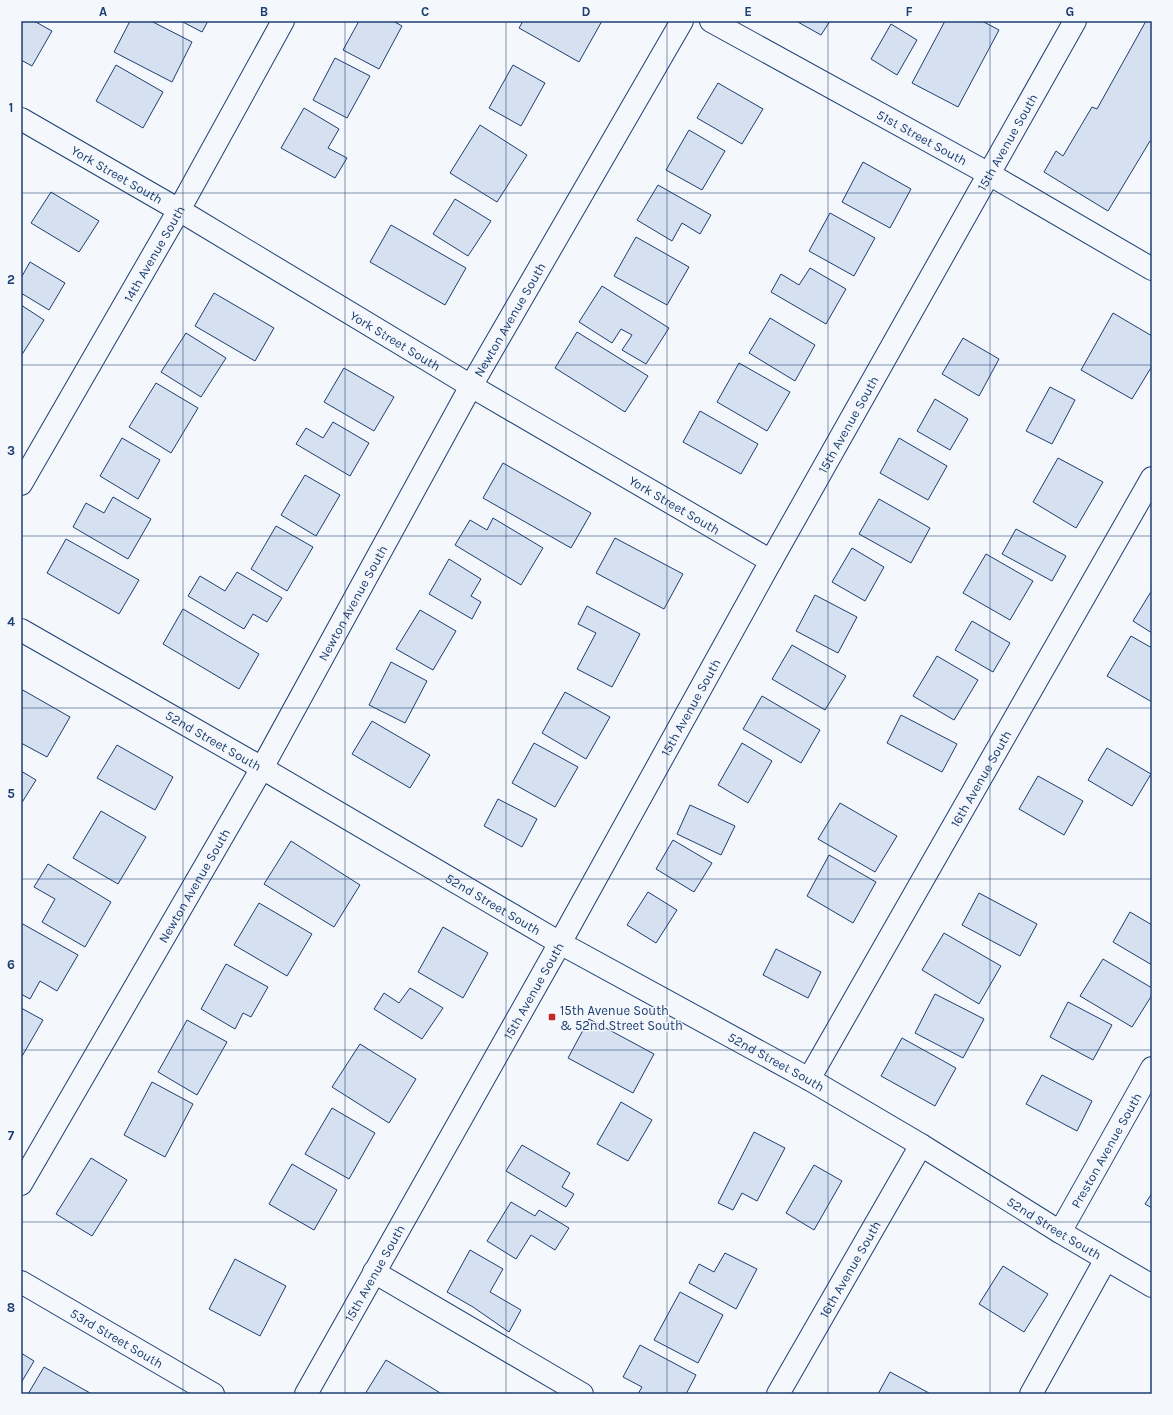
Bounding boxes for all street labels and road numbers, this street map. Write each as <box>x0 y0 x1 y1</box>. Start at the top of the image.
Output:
street label: 15th Avenue South <box>974 91 1040 193</box>
street label: 51st Street South <box>874 106 970 168</box>
street label: York Street South <box>69 142 166 207</box>
street label: 14th Avenue South <box>120 203 188 304</box>
street label: Newton Avenue South <box>471 260 548 379</box>
street label: York Street South <box>347 307 443 373</box>
street label: 15th Avenue South <box>815 373 881 475</box>
street label: York Street South <box>626 472 723 537</box>
street label: Newton Avenue South <box>315 542 390 663</box>
street label: 15th Avenue South <box>657 656 723 759</box>
street label: 52nd Street South <box>163 707 264 774</box>
street label: 16th Avenue South <box>947 727 1014 830</box>
street label: Newton Avenue South <box>155 826 233 945</box>
street label: 52nd Street South <box>443 870 544 938</box>
street label: 15th Avenue South <box>500 939 566 1042</box>
street label: 52nd Street South <box>726 1029 827 1094</box>
street label: Preston Avenue South <box>1068 1090 1144 1210</box>
street label: 52nd Street South <box>1004 1193 1104 1262</box>
street label: 16th Avenue South <box>816 1218 883 1320</box>
street label: 15th Avenue South <box>341 1222 407 1324</box>
street label: 53rd Street South <box>68 1305 166 1371</box>

